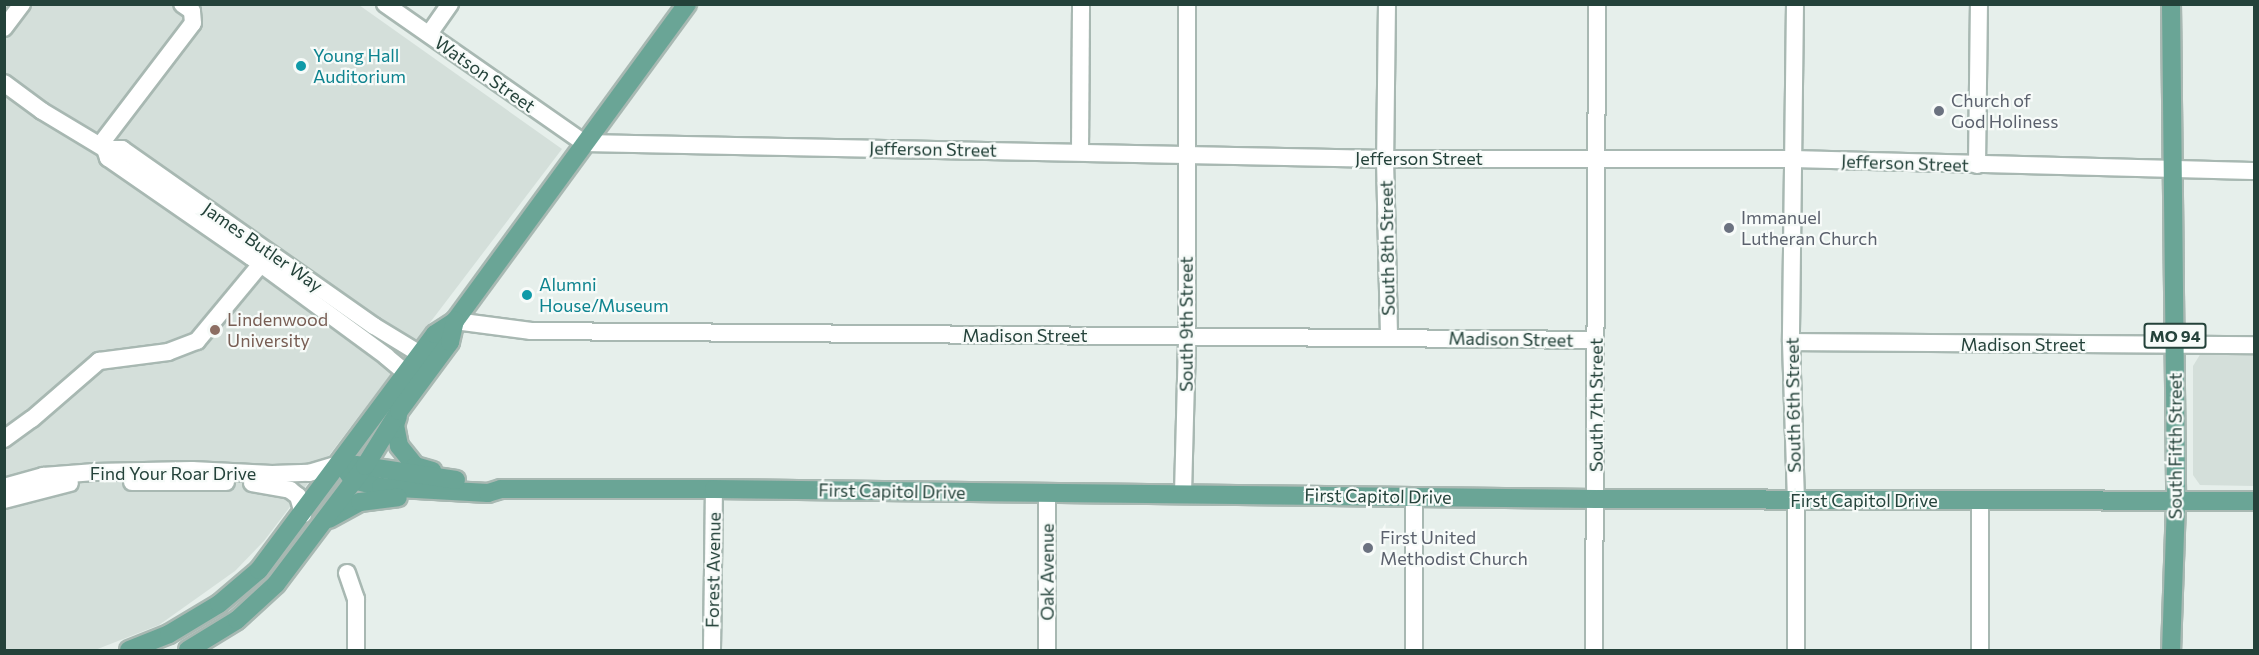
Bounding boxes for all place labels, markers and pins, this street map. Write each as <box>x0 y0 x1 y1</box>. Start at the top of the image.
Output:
place label: Young Hall Auditorium <box>313 45 406 88</box>
marker: Young Hall Auditorium <box>294 59 308 73</box>
place label: Church of God Holiness <box>1951 90 2058 132</box>
marker: Church of God Holiness <box>1932 104 1946 118</box>
place label: Immanuel Lutheran Church <box>1741 207 1878 250</box>
marker: Immanuel Lutheran Church <box>1722 221 1736 235</box>
place label: Alumni House/Museum <box>539 274 669 316</box>
marker: Alumni House/Museum <box>520 288 534 302</box>
place label: Lindenwood University <box>227 309 328 352</box>
marker: Lindenwood University <box>208 323 222 337</box>
place label: First United Methodist Church <box>1380 527 1528 570</box>
marker: First United Methodist Church <box>1361 541 1375 555</box>

